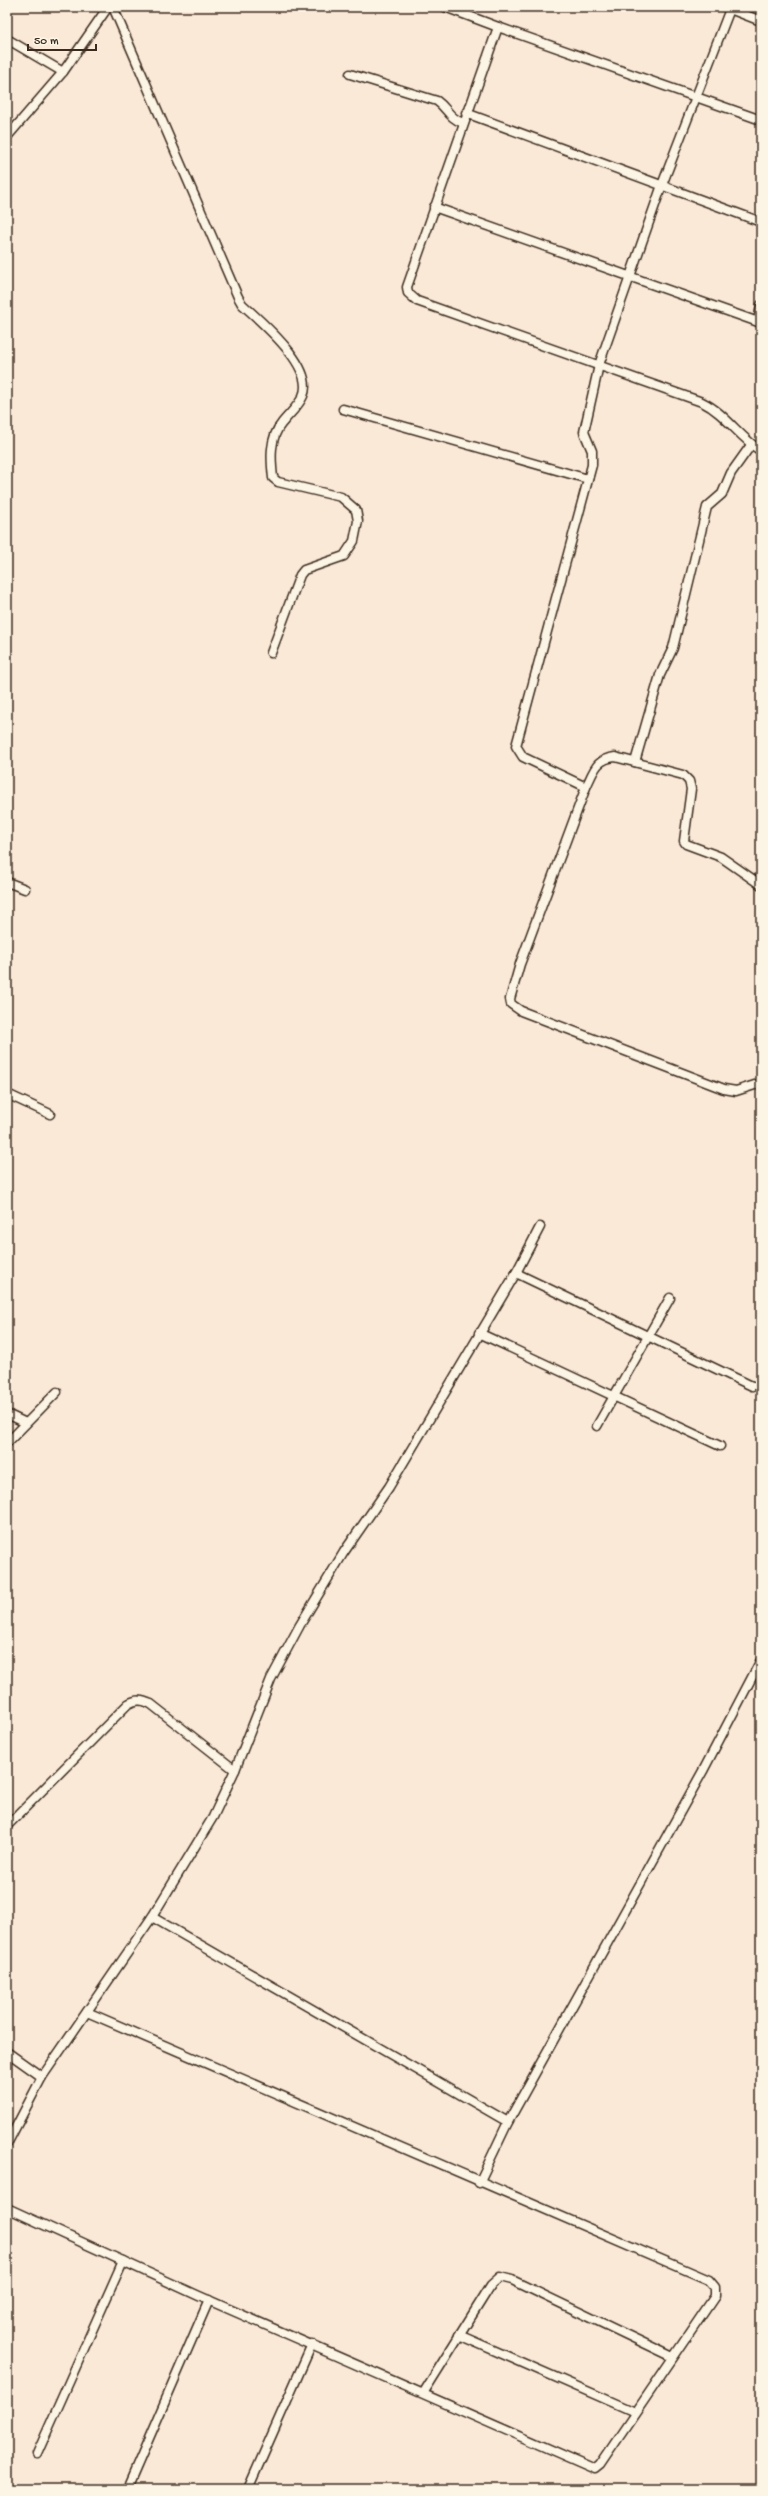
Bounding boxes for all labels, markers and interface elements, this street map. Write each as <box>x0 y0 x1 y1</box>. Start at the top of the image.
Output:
scale bar <box>28 26 96 52</box>
text: 50 m <box>34 35 59 49</box>

